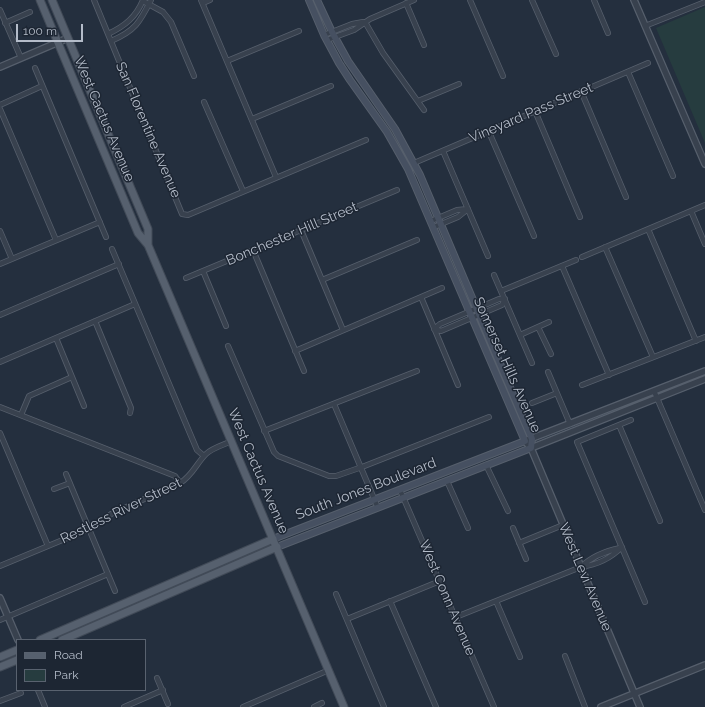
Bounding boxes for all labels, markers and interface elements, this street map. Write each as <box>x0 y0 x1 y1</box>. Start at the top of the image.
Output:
scale bar <box>18 16 85 42</box>
text: 100 m <box>23 24 57 38</box>
street label: West Cactus Avenue <box>70 54 138 184</box>
street label: San Florentine Avenue <box>112 59 184 201</box>
street label: Vineyard Pass Street <box>467 79 595 147</box>
street label: Bonchester Hill Street <box>224 199 360 269</box>
street label: Somerset Hills Avenue <box>470 295 544 435</box>
street label: West Cactus Avenue <box>224 406 292 536</box>
street label: South Jones Boulevard <box>293 454 439 524</box>
street label: Restless River Street <box>58 474 184 548</box>
street label: West Levi Avenue <box>555 520 615 634</box>
street label: West Conn Avenue <box>415 538 479 658</box>
legend <box>16 639 146 691</box>
text: Road <box>54 648 83 662</box>
text: Park <box>54 668 79 682</box>

